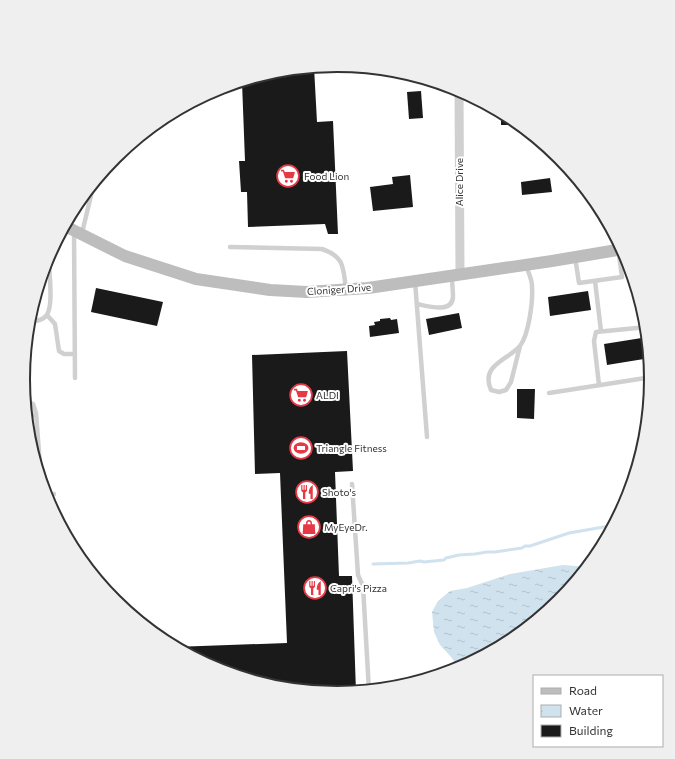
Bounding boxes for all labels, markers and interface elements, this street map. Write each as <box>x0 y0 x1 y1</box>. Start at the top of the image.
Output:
street label: Alice Drive <box>453 158 465 206</box>
supermarket icon: Food Lion <box>275 163 301 189</box>
place label: Food Lion <box>304 170 349 182</box>
street label: Cloniger Drive <box>306 281 372 297</box>
supermarket icon: ALDI <box>288 382 314 408</box>
place label: ALDI <box>316 389 339 401</box>
sports icon: Triangle Fitness <box>288 435 314 461</box>
place label: Triangle Fitness <box>316 442 387 454</box>
restaurant icon: Shoto's <box>294 479 320 505</box>
place label: Shoto's <box>322 486 357 498</box>
shop icon: MyEyeDr. <box>296 514 322 540</box>
place label: MyEyeDr. <box>324 521 368 533</box>
restaurant icon: Capri's Pizza <box>302 575 328 601</box>
place label: Capri's Pizza <box>330 582 387 594</box>
legend <box>533 675 663 747</box>
text: Road <box>569 683 597 697</box>
text: Water <box>569 703 603 717</box>
text: Building <box>569 723 613 737</box>

